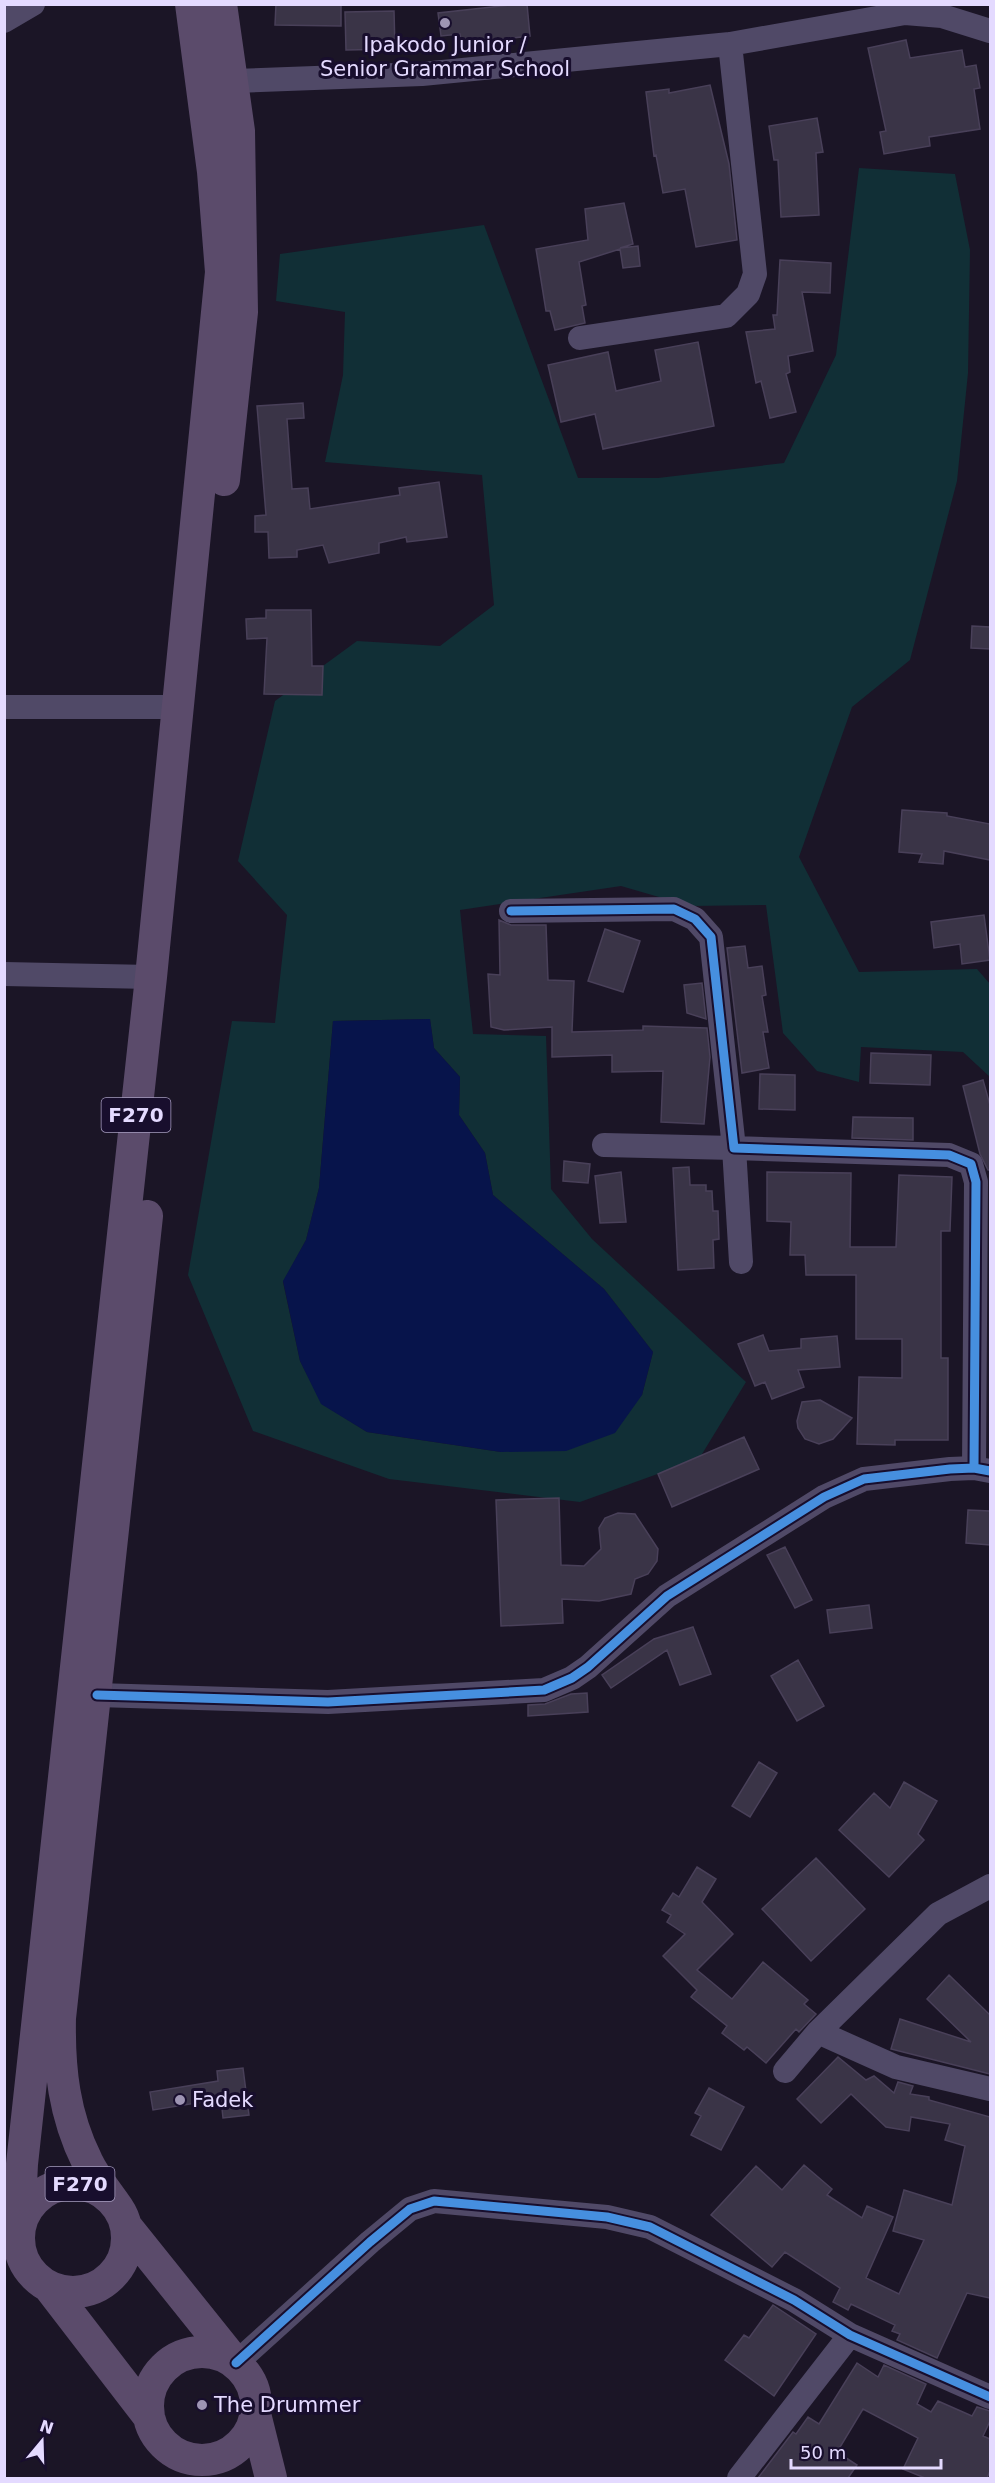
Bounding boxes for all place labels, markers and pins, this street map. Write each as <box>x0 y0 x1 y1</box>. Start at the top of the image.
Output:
marker: Ipakodo Junior / Senior Grammar School <box>438 16 452 30</box>
place label: Ipakodo Junior / Senior Grammar School <box>320 33 570 81</box>
place label: Fadek <box>192 2088 254 2112</box>
marker: Fadek <box>173 2093 187 2107</box>
place label: The Drummer <box>213 2393 361 2417</box>
marker: The Drummer <box>195 2398 209 2412</box>

